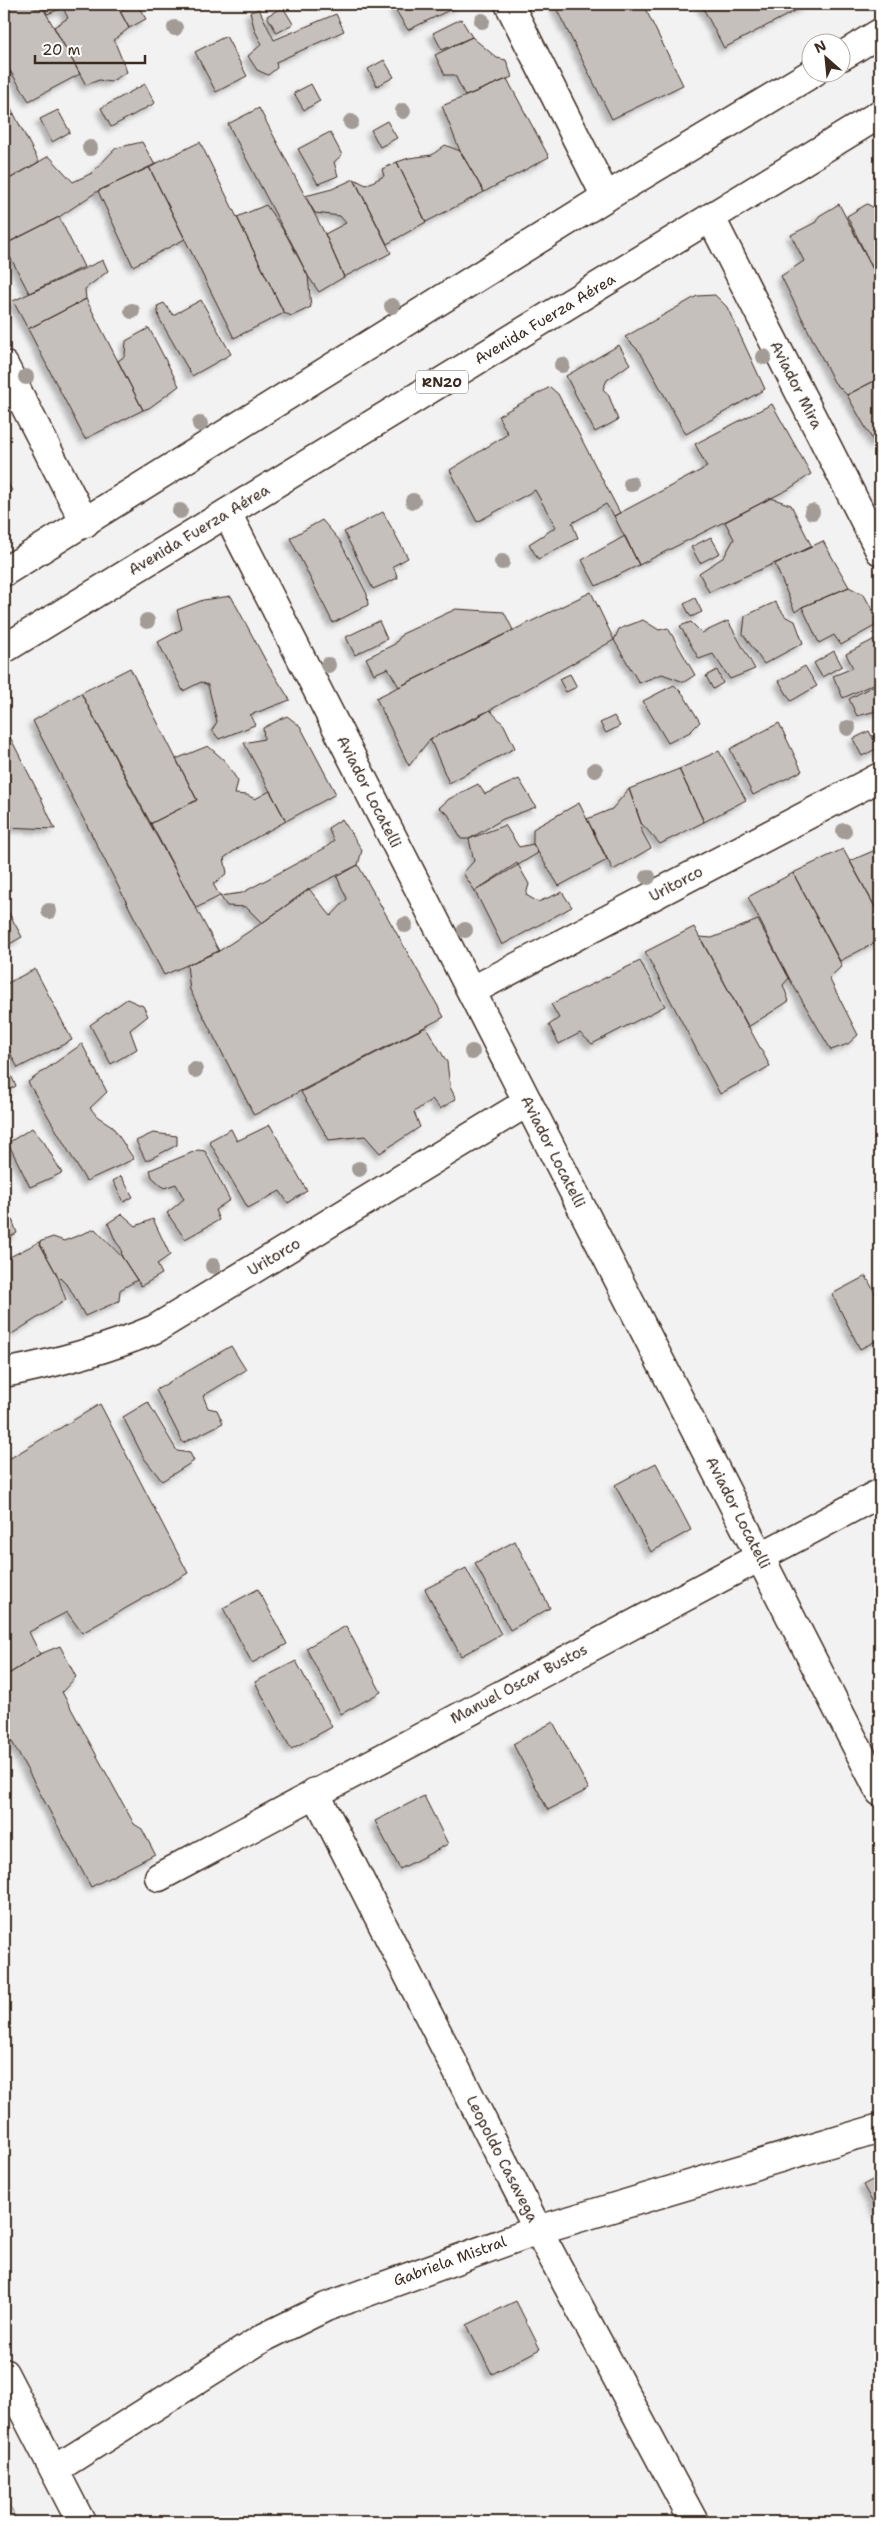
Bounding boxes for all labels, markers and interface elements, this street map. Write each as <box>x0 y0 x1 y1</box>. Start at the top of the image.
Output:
scale bar <box>35 32 145 64</box>
north arrow <box>802 32 852 82</box>
text: N <box>811 36 829 57</box>
text: 20 m <box>42 40 81 60</box>
street label: Avenida Fuerza Aérea <box>471 269 620 369</box>
street label: Aviador Mira <box>765 338 827 433</box>
road number: RN20 <box>416 371 468 394</box>
street label: Avenida Fuerza Aérea <box>125 480 274 580</box>
street label: Aviador Locatelli <box>332 733 406 851</box>
street label: Uritorco <box>646 862 706 906</box>
street label: Aviador Locatelli <box>516 1093 590 1211</box>
street label: Uritorco <box>244 1233 304 1281</box>
street label: Aviador Locatelli <box>701 1454 775 1572</box>
street label: Manuel Oscar Bustos <box>447 1639 591 1729</box>
street label: Leopoldo Casavega <box>461 2092 543 2226</box>
street label: Gabriela Mistral <box>391 2231 510 2291</box>

